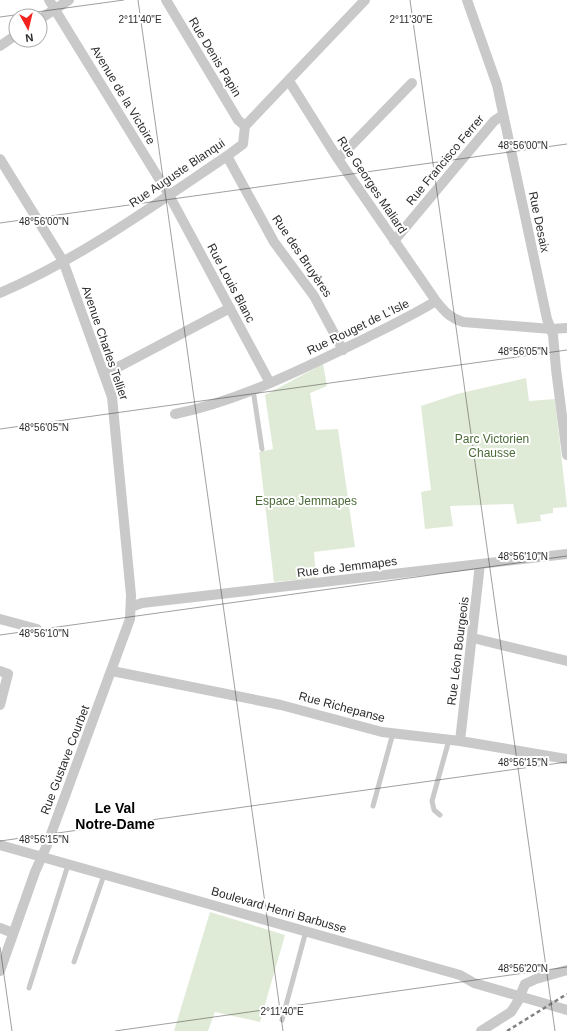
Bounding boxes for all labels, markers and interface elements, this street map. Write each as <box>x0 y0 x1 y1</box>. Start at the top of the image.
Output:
north arrow <box>8 8 48 48</box>
text: 2°11'40"E <box>118 14 162 25</box>
text: 2°11'30"E <box>389 14 433 25</box>
street label: Rue Denis Papin <box>186 15 244 99</box>
text: N <box>25 31 34 44</box>
street label: Avenue de la Victoire <box>88 43 158 147</box>
street label: Rue Francisco Ferrer <box>403 112 487 208</box>
street label: Rue Georges Maliard <box>334 134 410 236</box>
street label: Rue Auguste Blanqui <box>127 136 227 210</box>
text: 48°56'00"N <box>498 140 548 151</box>
street label: Rue Desaix <box>526 190 552 254</box>
street label: Rue des Bruyères <box>269 212 335 300</box>
text: 48°56'00"N <box>19 216 69 227</box>
street label: Rue Louis Blanc <box>204 241 258 325</box>
street label: Avenue Charles Tellier <box>79 284 131 402</box>
street label: Rue Rouget de L'Isle <box>305 296 412 358</box>
text: 48°56'05"N <box>498 346 548 357</box>
text: 48°56'05"N <box>19 422 69 433</box>
park label: Parc Victorien Chausse <box>455 432 529 460</box>
park label: Espace Jemmapes <box>255 494 357 508</box>
text: 48°56'10"N <box>498 551 548 562</box>
street label: Rue de Jemmapes <box>296 554 398 580</box>
street label: Rue Léon Bourgeois <box>444 596 472 706</box>
text: 48°56'10"N <box>19 628 69 639</box>
street label: Rue Richepanse <box>297 689 387 725</box>
street label: Rue Gustave Courbet <box>38 703 93 817</box>
text: 48°56'15"N <box>498 757 548 768</box>
district label: Le Val Notre-Dame <box>75 800 155 832</box>
text: 48°56'15"N <box>19 834 69 845</box>
street label: Boulevard Henri Barbusse <box>210 884 349 936</box>
text: 48°56'20"N <box>498 963 548 974</box>
text: 2°11'40"E <box>260 1006 304 1017</box>

